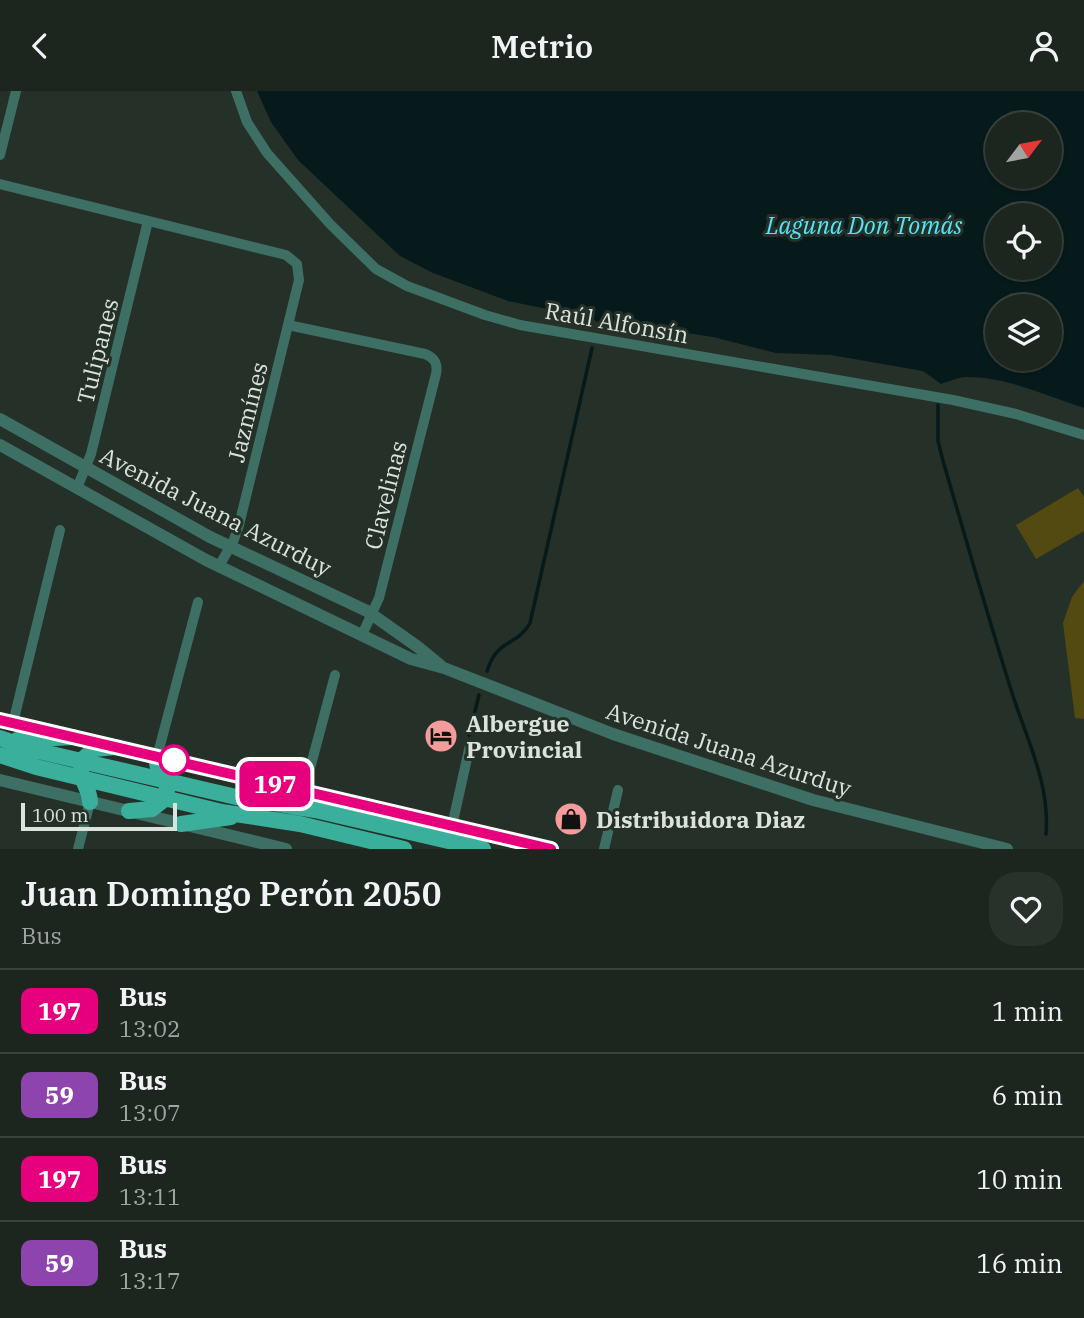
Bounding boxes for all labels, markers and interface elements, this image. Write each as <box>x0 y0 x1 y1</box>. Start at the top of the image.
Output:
text: Metrio <box>491 25 593 67</box>
icon: back <box>21 27 59 65</box>
icon: person <box>1025 27 1063 65</box>
north arrow <box>985 112 1062 189</box>
map controls <box>985 112 1062 371</box>
button: locate <box>985 203 1062 280</box>
water label: Laguna Don Tomás <box>765 209 962 241</box>
button: layers <box>985 294 1062 371</box>
street label: Tulipanes <box>69 295 125 407</box>
street label: Raúl Alfonsín <box>543 295 691 349</box>
street label: Jazmínes <box>220 359 274 465</box>
street label: Clavelinas <box>357 437 413 553</box>
street label: Avenida Juana Azurduy <box>95 440 337 583</box>
street label: Avenida Juana Azurduy <box>603 695 856 803</box>
place label: Albergue Provincial <box>466 708 582 764</box>
hotel icon: Albergue Provincial <box>422 717 460 755</box>
unlabelled marker <box>159 745 189 775</box>
line badge: 197 <box>235 761 315 807</box>
text: 197 <box>253 768 297 800</box>
scale bar <box>21 800 177 832</box>
shop icon: Distribuidora Diaz <box>552 800 590 838</box>
text: 100 m <box>32 803 89 827</box>
place label: Distribuidora Diaz <box>596 804 805 834</box>
text: Juan Domingo Perón 2050 <box>21 872 442 915</box>
button: heart <box>989 872 1063 946</box>
text: Bus <box>21 920 62 950</box>
text: Bus <box>119 979 167 1013</box>
text: 1 min <box>992 994 1063 1028</box>
text: 197 <box>38 995 81 1027</box>
text: 13:02 <box>119 1013 181 1043</box>
text: Bus <box>119 1063 167 1097</box>
text: 6 min <box>992 1078 1063 1112</box>
text: 59 <box>45 1079 74 1111</box>
text: 13:07 <box>119 1097 181 1127</box>
text: Bus <box>119 1147 167 1181</box>
text: 10 min <box>976 1162 1063 1196</box>
text: 197 <box>38 1163 81 1195</box>
text: 13:11 <box>119 1181 181 1211</box>
text: Bus <box>119 1231 167 1265</box>
text: 16 min <box>976 1246 1063 1280</box>
text: 59 <box>45 1247 74 1279</box>
text: 13:17 <box>119 1265 181 1295</box>

